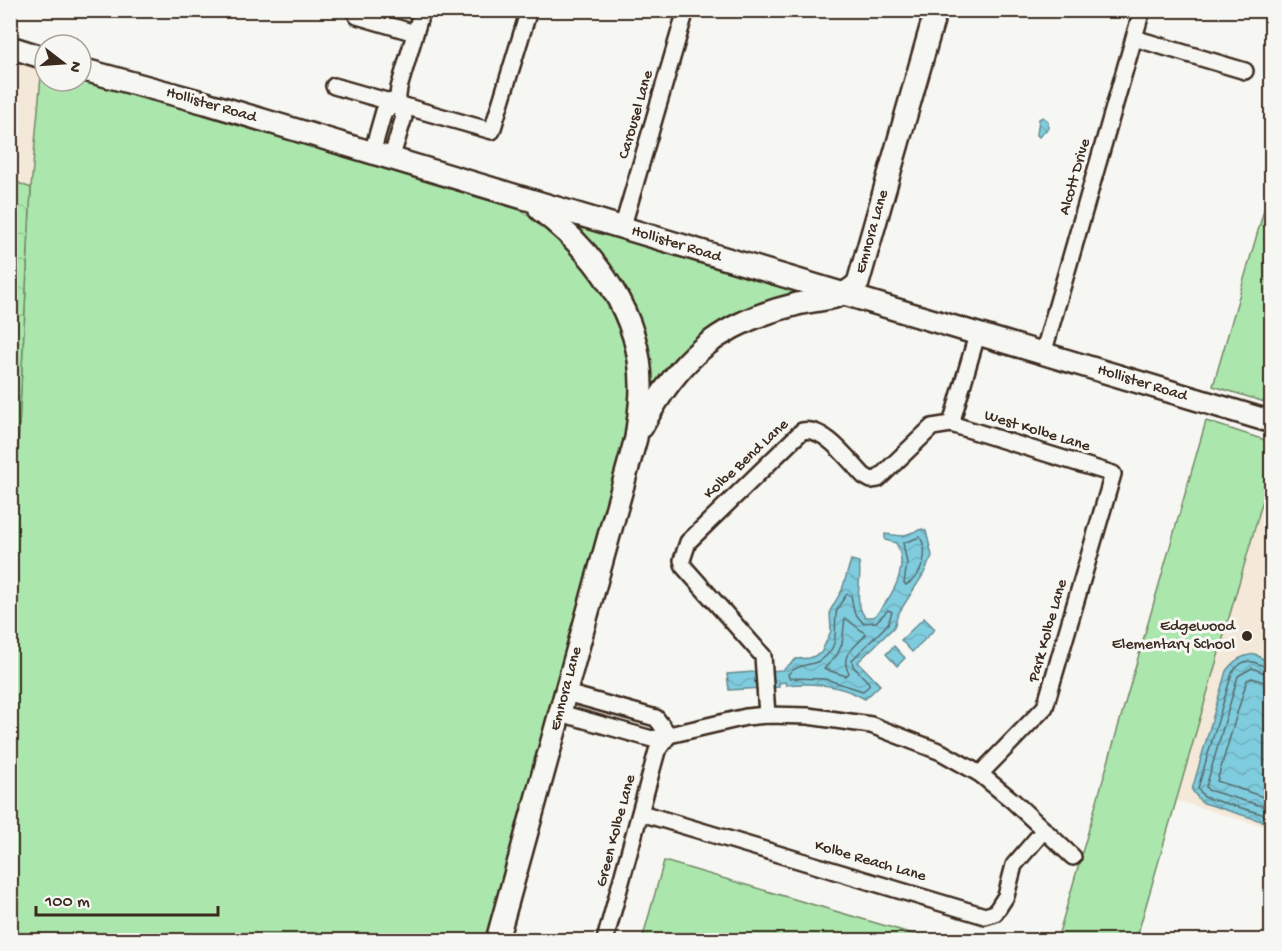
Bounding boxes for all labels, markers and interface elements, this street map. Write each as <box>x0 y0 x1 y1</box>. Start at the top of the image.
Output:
north arrow <box>33 33 93 93</box>
text: N <box>63 59 85 75</box>
street label: Carousel Lane <box>615 68 659 161</box>
street label: Hollister Road <box>164 84 260 128</box>
street label: Alcott Drive <box>1056 136 1096 217</box>
street label: Emnora Lane <box>852 187 894 276</box>
street label: Hollister Road <box>629 222 725 268</box>
street label: Hollister Road <box>1095 361 1191 407</box>
street label: West Kolbe Lane <box>982 407 1093 457</box>
street label: Kolbe Bend Lane <box>701 415 794 504</box>
street label: Park Kolbe Lane <box>1025 577 1073 686</box>
place label: Edgewood Elementary School <box>1112 618 1237 655</box>
marker: Edgewood Elementary School <box>1240 629 1254 643</box>
street label: Emnora Lane <box>547 644 588 733</box>
street label: Green Kolbe Lane <box>593 772 641 889</box>
street label: Kolbe Reach Lane <box>812 837 929 887</box>
scale bar <box>36 879 218 917</box>
text: 100 m <box>44 892 90 913</box>

